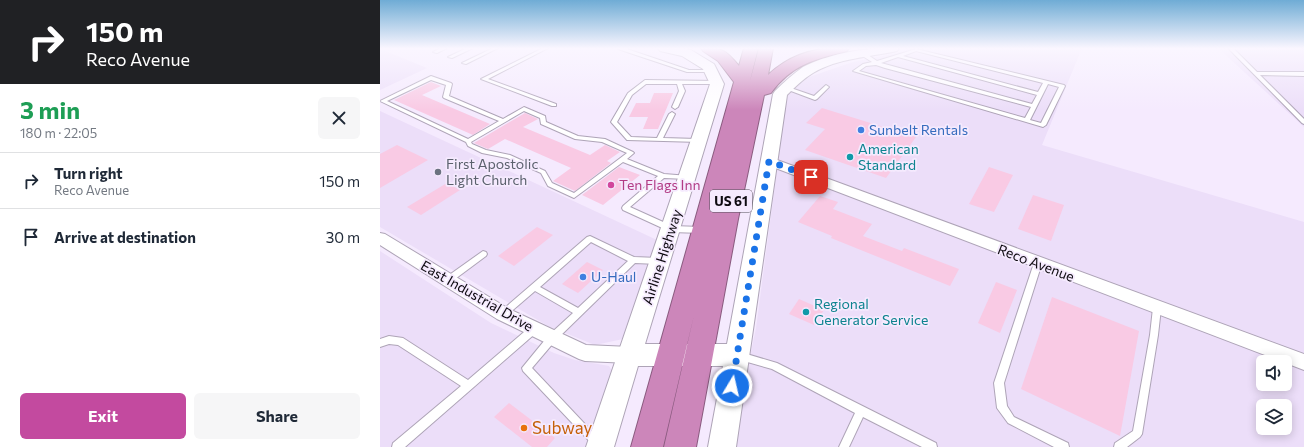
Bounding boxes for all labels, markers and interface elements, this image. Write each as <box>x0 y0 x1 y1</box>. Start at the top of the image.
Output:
text: 150 m <box>86 14 163 48</box>
icon: right <box>20 16 72 68</box>
text: Reco Avenue <box>86 48 190 70</box>
text: 3 min <box>20 95 80 124</box>
button: close <box>318 97 360 139</box>
place label: Sunbelt Rentals <box>869 121 968 138</box>
text: 180 m · 22:05 <box>20 125 97 141</box>
marker: Sunbelt Rentals <box>856 125 866 135</box>
place label: American Standard <box>858 140 919 173</box>
marker: American Standard <box>845 152 855 162</box>
place label: First Apostolic Light Church <box>446 155 538 188</box>
pin <box>794 160 828 194</box>
text: Turn right <box>54 164 123 182</box>
icon: arrive <box>800 166 822 188</box>
marker: First Apostolic Light Church <box>433 167 443 177</box>
icon: right <box>20 170 42 192</box>
text: 150 m <box>319 172 360 190</box>
place label: Ten Flags Inn <box>619 176 700 193</box>
marker: Ten Flags Inn <box>606 180 616 190</box>
text: Reco Avenue <box>54 182 129 198</box>
road number: US 61 <box>710 190 752 212</box>
street label: Airline Highway <box>638 207 685 307</box>
icon: arrive <box>20 226 42 248</box>
text: Arrive at destination <box>54 228 196 246</box>
text: 30 m <box>326 228 360 246</box>
street label: Reco Avenue <box>995 240 1077 285</box>
street label: East Industrial Drive <box>418 256 536 335</box>
place label: U-Haul <box>591 268 636 285</box>
marker: U-Haul <box>578 272 588 282</box>
place label: Regional Generator Service <box>814 295 928 328</box>
marker: Regional Generator Service <box>801 307 811 317</box>
map controls <box>1256 355 1292 435</box>
button: sound <box>1256 355 1292 391</box>
position arrow <box>711 365 753 407</box>
button: Exit <box>20 393 186 439</box>
button: Share <box>194 393 360 439</box>
button: layers <box>1256 399 1292 435</box>
place label: Subway <box>532 417 592 438</box>
marker: Subway <box>519 423 529 433</box>

